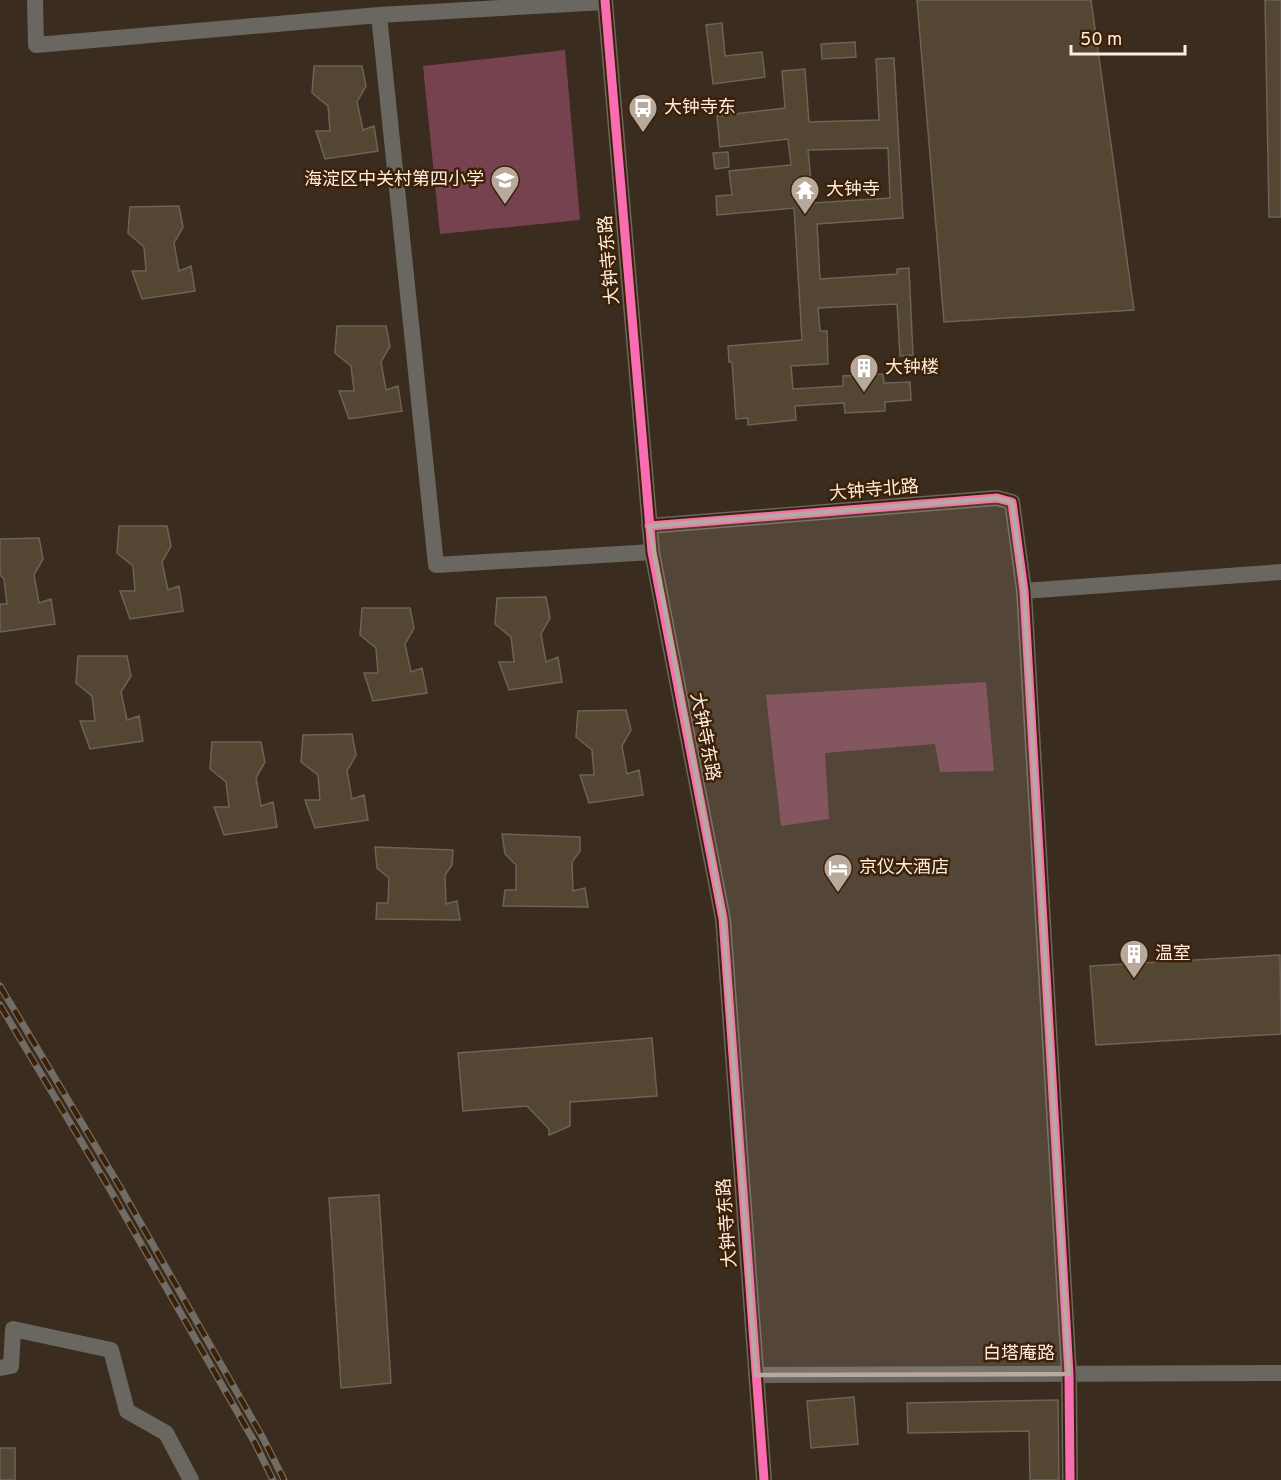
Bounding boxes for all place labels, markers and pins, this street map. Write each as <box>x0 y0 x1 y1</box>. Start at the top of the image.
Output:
bus stop icon: 大钟寺东 <box>627 92 659 134</box>
place label: 大钟寺东 <box>664 97 736 120</box>
school or university icon: 海淀区中关村第四小学 <box>489 164 521 206</box>
place label: 海淀区中关村第四小学 <box>304 169 484 192</box>
temple icon: 大钟寺 <box>789 174 821 216</box>
place label: 大钟寺 <box>826 179 880 202</box>
building icon: 大钟楼 <box>848 352 880 394</box>
place label: 大钟楼 <box>885 357 939 380</box>
hotel icon: 京仪大酒店 <box>822 852 854 894</box>
place label: 京仪大酒店 <box>859 857 949 880</box>
building icon: 温室 <box>1118 938 1150 980</box>
place label: 温室 <box>1155 943 1191 966</box>

